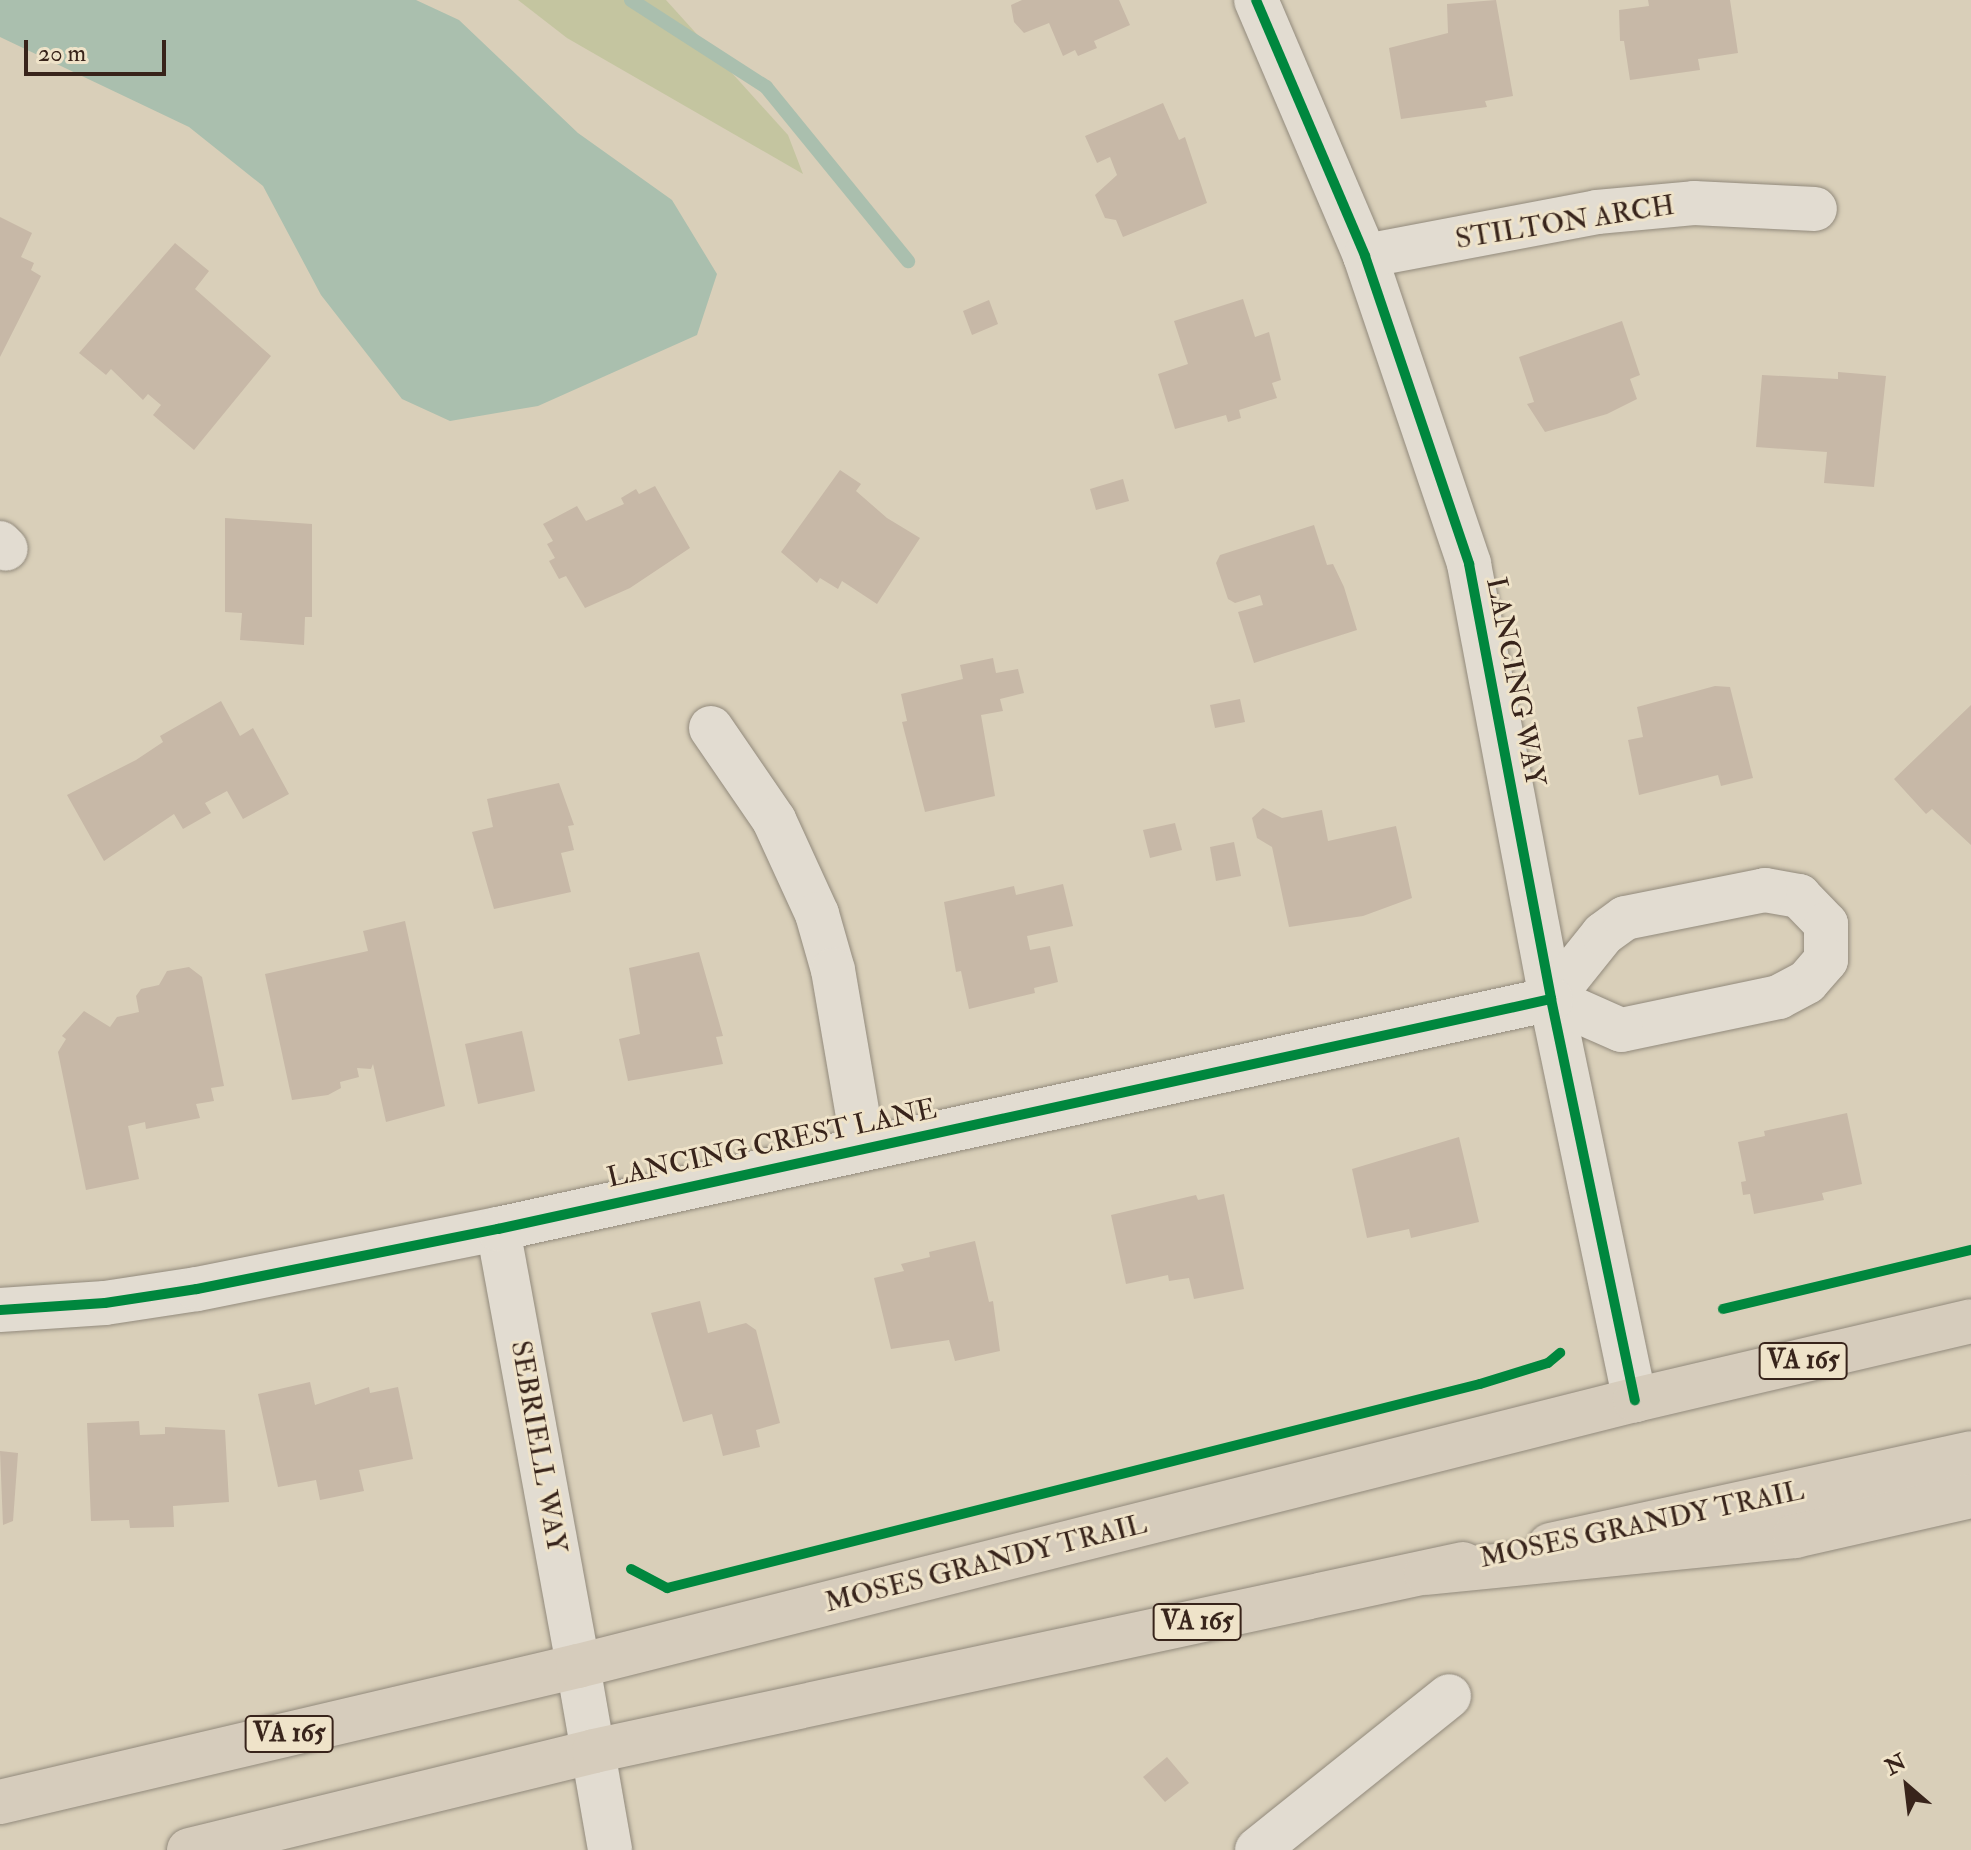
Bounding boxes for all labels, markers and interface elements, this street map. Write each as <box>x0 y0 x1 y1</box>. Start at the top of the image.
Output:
scale bar <box>28 24 170 74</box>
text: 20 m <box>38 38 86 69</box>
street label: STILTON ARCH <box>1453 189 1677 257</box>
street label: LANCING WAY <box>1478 575 1552 789</box>
street label: LANCING CREST LANE <box>604 1093 940 1195</box>
street label: SEBRIELL WAY <box>503 1338 573 1556</box>
road number: VA 165 <box>1757 1339 1849 1383</box>
street label: MOSES GRANDY TRAIL <box>1477 1474 1807 1576</box>
street label: MOSES GRANDY TRAIL <box>822 1508 1150 1620</box>
road number: VA 165 <box>1151 1600 1243 1644</box>
road number: VA 165 <box>243 1712 335 1756</box>
north arrow <box>1867 1746 1947 1826</box>
text: N <box>1880 1748 1911 1782</box>

